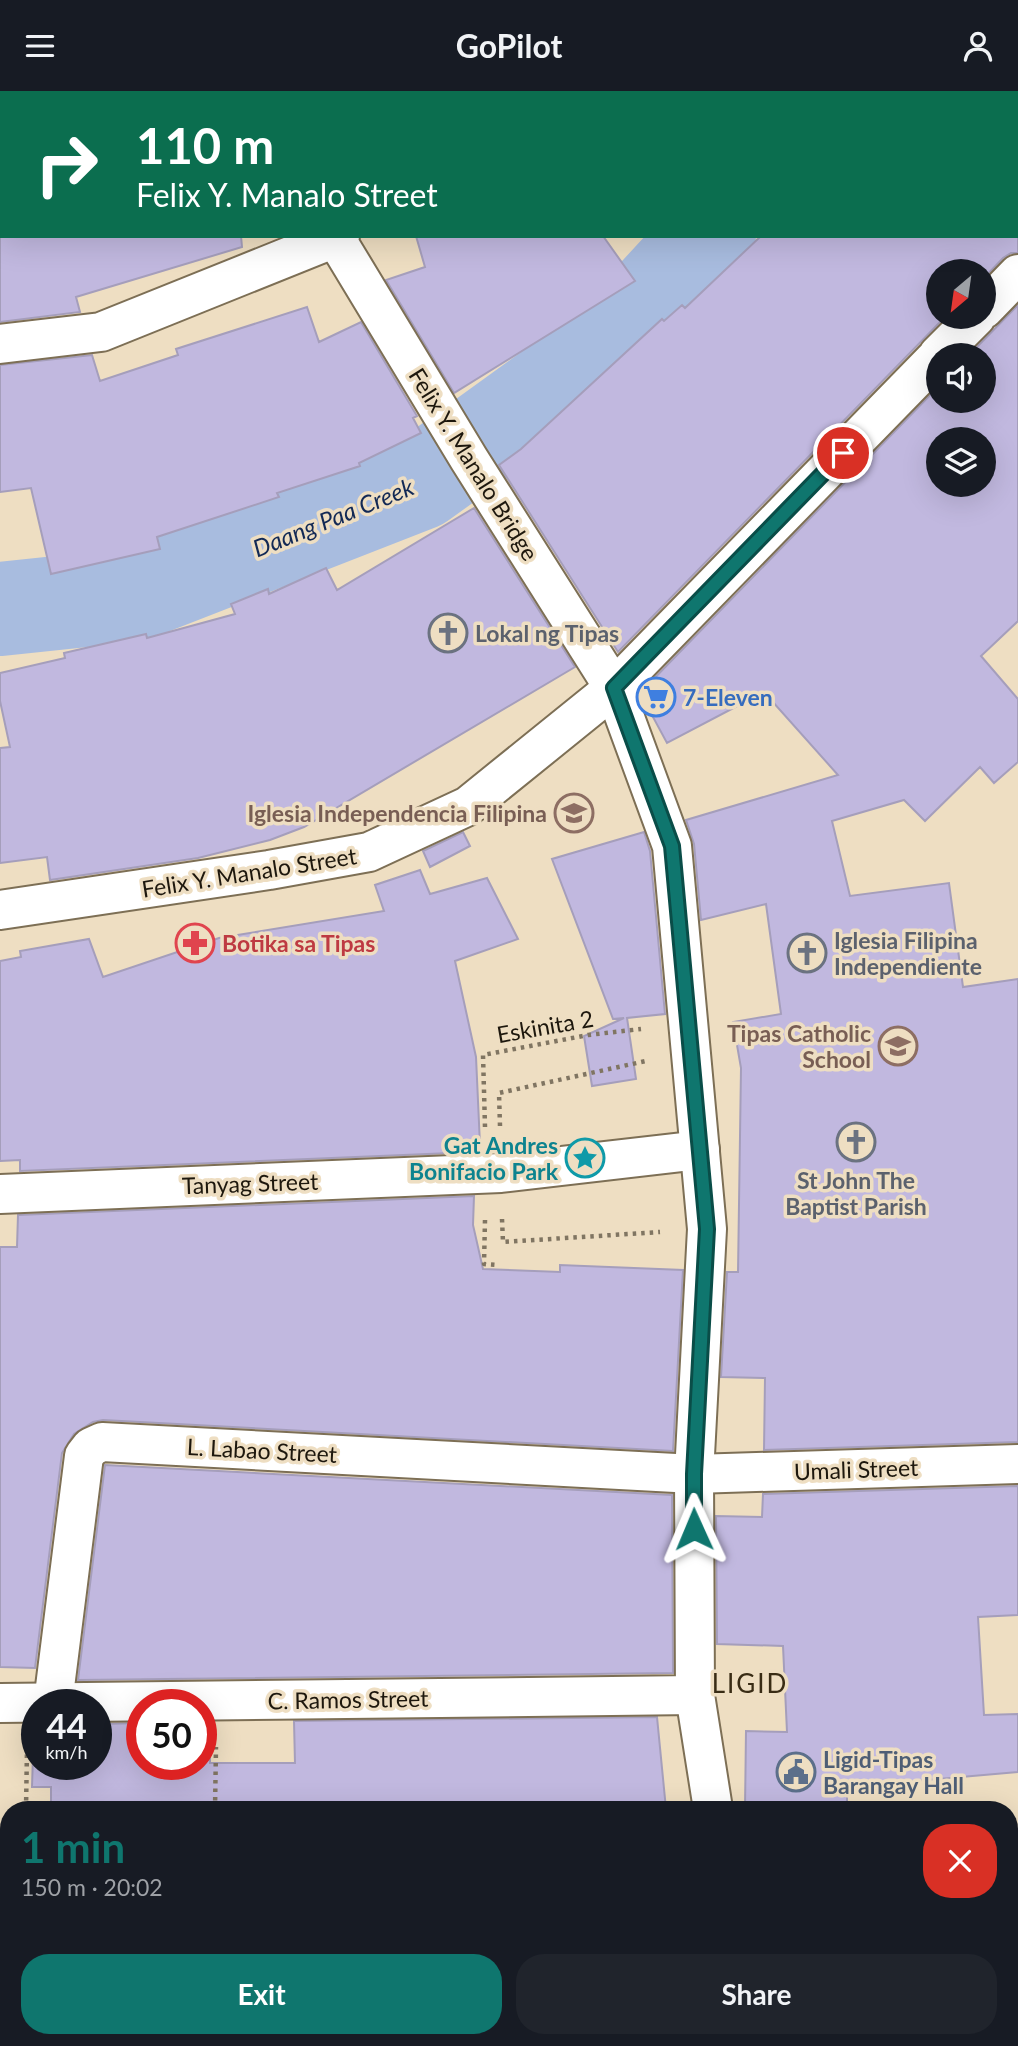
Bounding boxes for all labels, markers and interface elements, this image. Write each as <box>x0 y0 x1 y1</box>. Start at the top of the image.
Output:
text: GoPilot <box>456 26 562 65</box>
icon: menu <box>21 27 59 65</box>
icon: person <box>959 27 997 65</box>
text: 110 m <box>136 116 274 174</box>
icon: right <box>21 119 112 210</box>
text: Felix Y. Manalo Street <box>136 175 438 214</box>
north arrow <box>926 259 996 329</box>
map controls <box>926 259 996 497</box>
button: sound <box>926 343 996 413</box>
street label: Felix Y. Manalo Bridge <box>403 363 545 565</box>
pin <box>813 423 873 483</box>
button: layers <box>926 427 996 497</box>
icon: arrive <box>824 434 862 472</box>
water label: Daang Paa Creek <box>248 471 418 562</box>
church icon: Lokal ng Tipas <box>427 612 469 654</box>
place label: Lokal ng Tipas <box>475 619 619 647</box>
supermarket icon: 7-Eleven <box>635 676 677 718</box>
place label: 7-Eleven <box>683 683 773 711</box>
school or university icon: Iglesia Independencia Filipina <box>553 792 595 834</box>
place label: Iglesia Independencia Filipina <box>247 799 547 827</box>
street label: Felix Y. Manalo Street <box>140 841 359 903</box>
pharmacy icon: Botika sa Tipas <box>174 922 216 964</box>
place label: Iglesia Filipina Independiente <box>834 926 982 980</box>
place label: Botika sa Tipas <box>222 929 375 957</box>
church icon: Iglesia Filipina Independiente <box>786 932 828 974</box>
street label: Eskinita 2 <box>495 1004 595 1048</box>
place label: Tipas Catholic School <box>727 1019 871 1073</box>
school or university icon: Tipas Catholic School <box>877 1025 919 1067</box>
church icon: St John The Baptist Parish <box>835 1121 877 1163</box>
place label: Gat Andres Bonifacio Park <box>409 1131 559 1185</box>
place icon: Gat Andres Bonifacio Park <box>564 1137 606 1179</box>
place label: St John The Baptist Parish <box>785 1166 927 1220</box>
street label: Tanyag Street <box>181 1167 319 1199</box>
street label: L. Labao Street <box>186 1432 338 1468</box>
street label: Umali Street <box>793 1453 919 1485</box>
position arrow <box>657 1492 731 1566</box>
district label: LIGID <box>712 1667 788 1699</box>
street label: C. Ramos Street <box>267 1684 429 1714</box>
speed limit sign: 50 <box>126 1689 217 1780</box>
text: 44 <box>46 1704 87 1746</box>
text: km/h <box>45 1741 88 1763</box>
place label: Ligid-Tipas Barangay Hall <box>823 1745 964 1799</box>
public building icon: Ligid-Tipas Barangay Hall <box>775 1751 817 1793</box>
text: 1 min <box>21 1822 125 1872</box>
button: close <box>923 1824 997 1898</box>
text: 150 m · 20:02 <box>21 1873 163 1901</box>
button: Exit <box>21 1954 502 2034</box>
button: Share <box>516 1954 997 2034</box>

